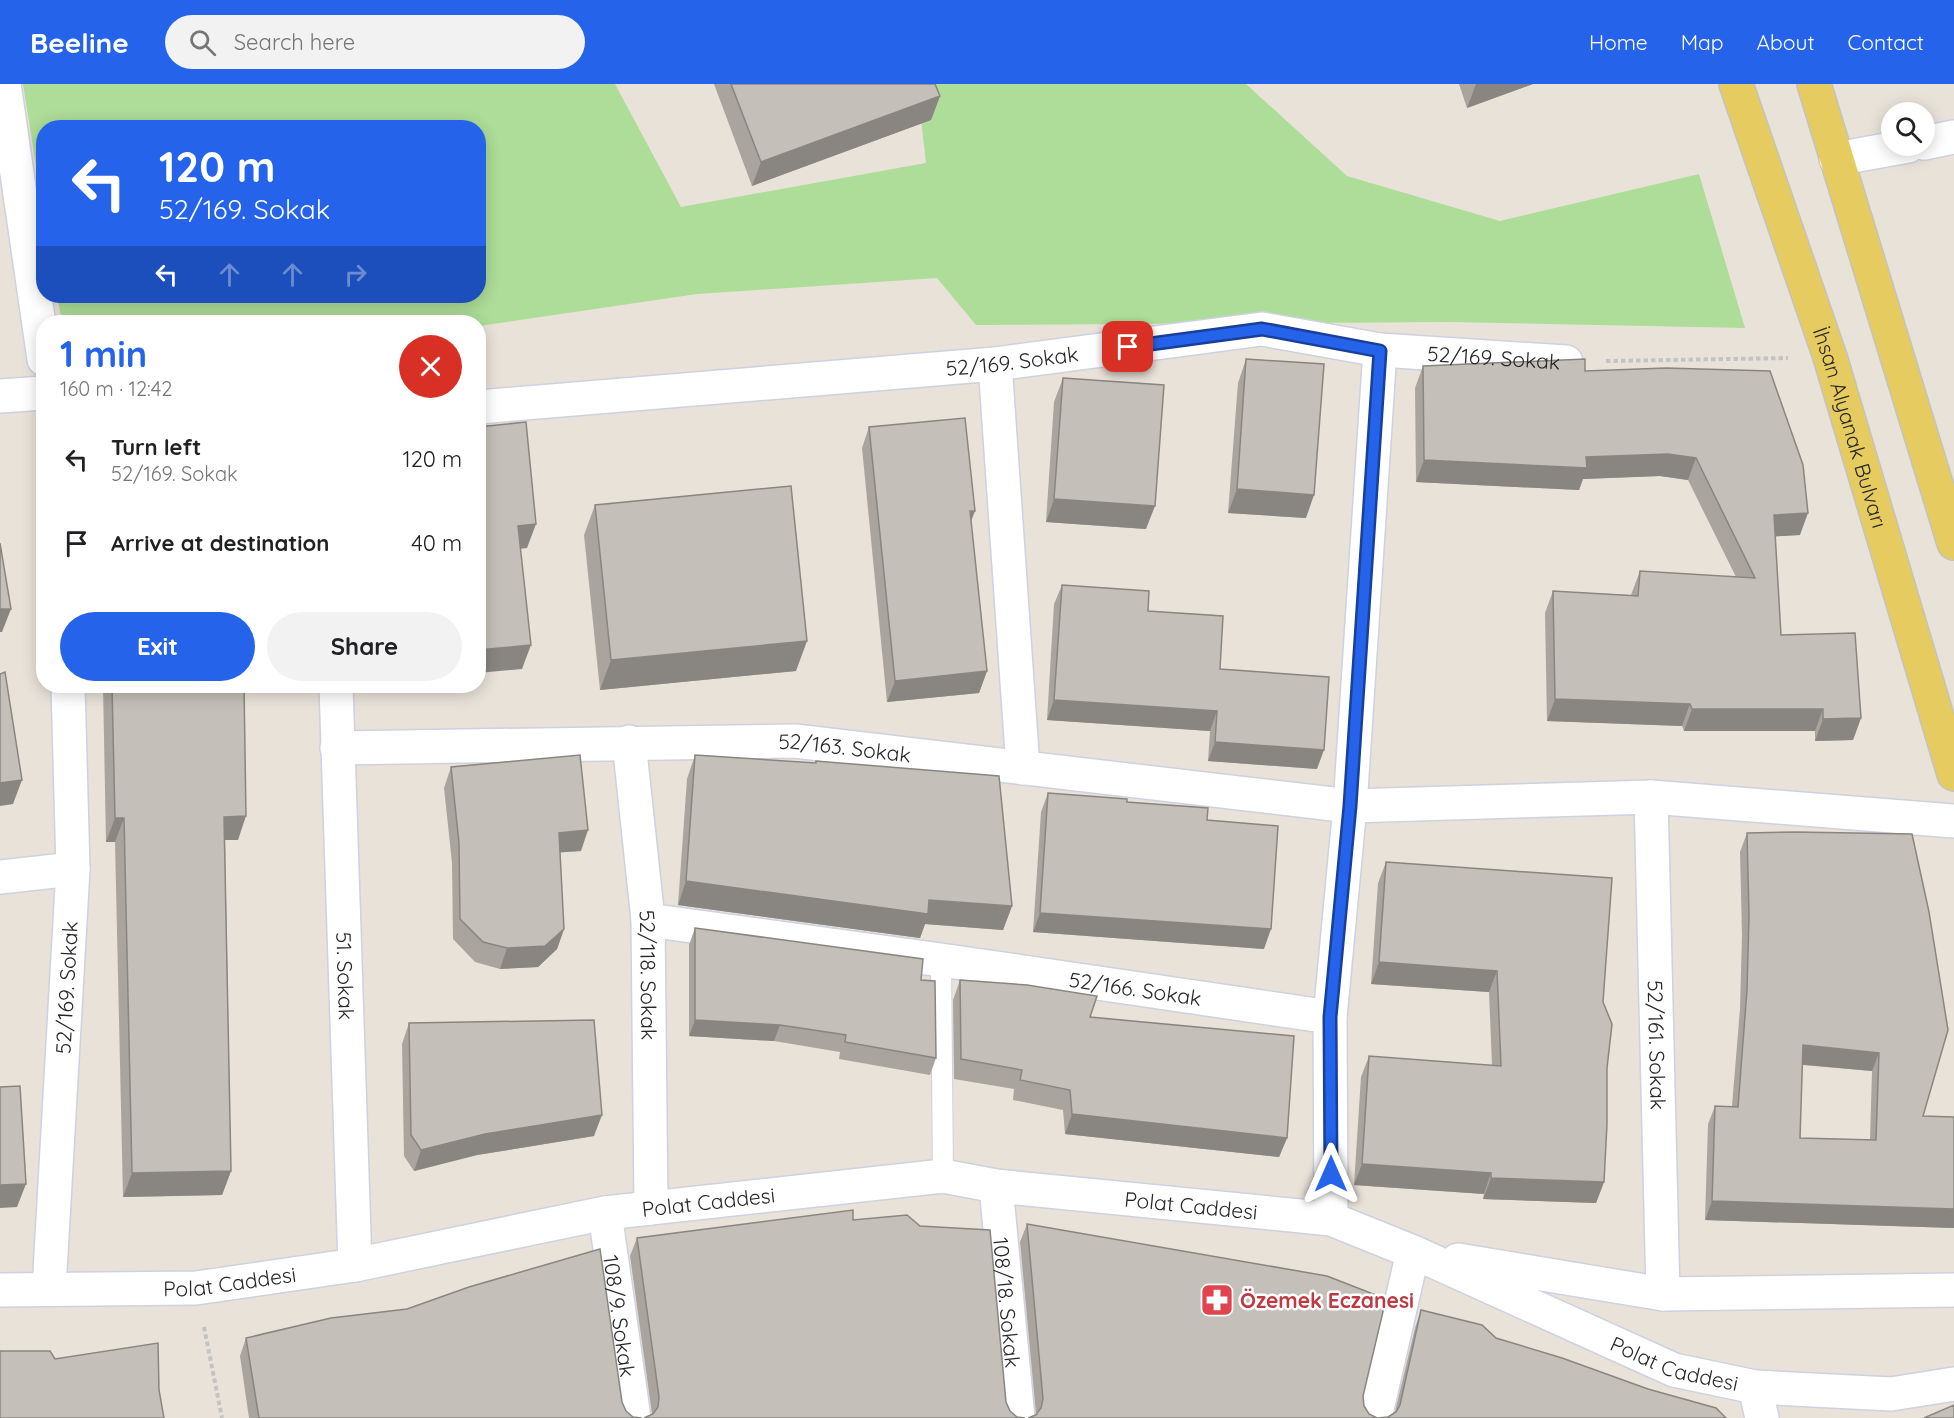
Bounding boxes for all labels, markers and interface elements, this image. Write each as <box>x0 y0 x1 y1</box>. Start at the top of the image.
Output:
search box <box>165 15 585 69</box>
text: Beeline <box>30 25 129 60</box>
icon: search <box>186 26 219 59</box>
text: Search here <box>234 28 355 56</box>
text: Home <box>1589 29 1648 55</box>
text: Map <box>1681 29 1724 55</box>
text: About <box>1757 29 1815 55</box>
text: Contact <box>1848 29 1924 55</box>
map controls <box>1881 102 1935 156</box>
button: search <box>1881 102 1935 156</box>
text: 120 m <box>159 140 276 193</box>
icon: left <box>60 144 138 222</box>
text: 52/169. Sokak <box>159 192 330 226</box>
icon: left <box>150 258 183 291</box>
icon: ahead <box>213 258 246 291</box>
icon: ahead <box>276 258 309 291</box>
icon: right <box>339 258 372 291</box>
pin <box>1102 321 1153 372</box>
street label: İhsan Alyanak Bulvarı <box>1808 323 1893 531</box>
icon: arrive <box>1111 330 1144 363</box>
text: 1 min <box>60 331 147 376</box>
button: close <box>399 335 462 398</box>
street label: 52/169. Sokak <box>945 340 1080 381</box>
street label: 52/169. Sokak <box>1427 340 1561 375</box>
text: 160 m · 12:42 <box>60 376 172 401</box>
text: Turn left <box>111 433 201 461</box>
icon: left <box>60 443 93 476</box>
text: 120 m <box>403 445 462 473</box>
text: 52/169. Sokak <box>111 461 238 486</box>
icon: arrive <box>60 527 93 560</box>
text: Arrive at destination <box>111 529 329 557</box>
text: 40 m <box>411 529 462 557</box>
button: Exit <box>60 612 255 681</box>
button: Share <box>267 612 462 681</box>
street label: 52/163. Sokak <box>778 727 912 767</box>
street label: 52/118. Sokak <box>634 909 662 1040</box>
street label: 52/169. Sokak <box>49 920 83 1055</box>
street label: 51. Sokak <box>331 931 360 1020</box>
street label: 52/166. Sokak <box>1067 966 1203 1011</box>
street label: 52/161. Sokak <box>1642 980 1672 1110</box>
position arrow <box>1299 1142 1363 1206</box>
street label: Polat Caddesi <box>641 1181 776 1222</box>
street label: Polat Caddesi <box>1123 1186 1259 1225</box>
street label: 108/18. Sokak <box>988 1236 1026 1369</box>
street label: 108/9. Sokak <box>598 1253 641 1379</box>
street label: Polat Caddesi <box>163 1261 298 1301</box>
pharmacy icon: Özemek Eczanesi <box>1199 1282 1235 1318</box>
place label: Özemek Eczanesi <box>1240 1287 1414 1313</box>
street label: Polat Caddesi <box>1606 1330 1741 1396</box>

